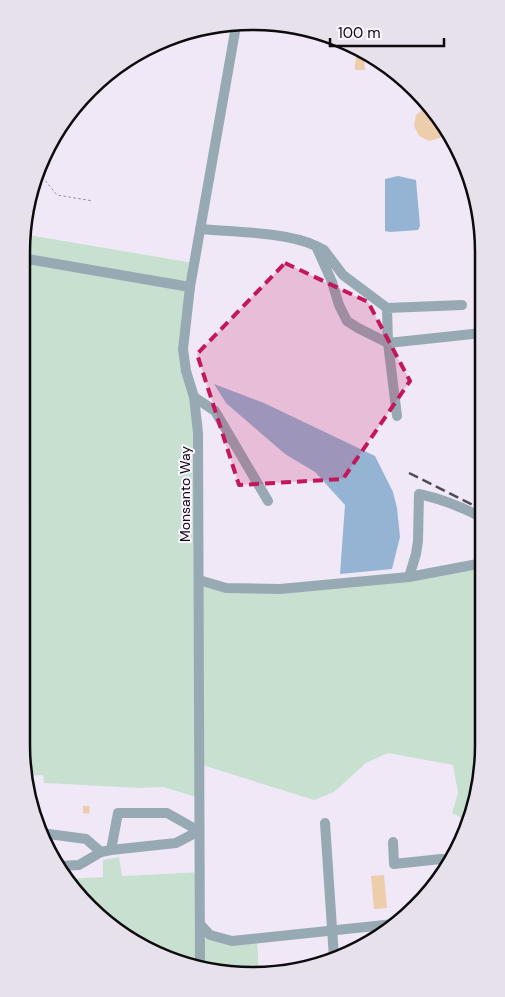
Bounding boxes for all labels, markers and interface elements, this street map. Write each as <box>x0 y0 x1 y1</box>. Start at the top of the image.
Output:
scale bar <box>330 15 444 47</box>
text: 100 m <box>338 23 381 43</box>
street label: Monsanto Way <box>176 446 194 542</box>

